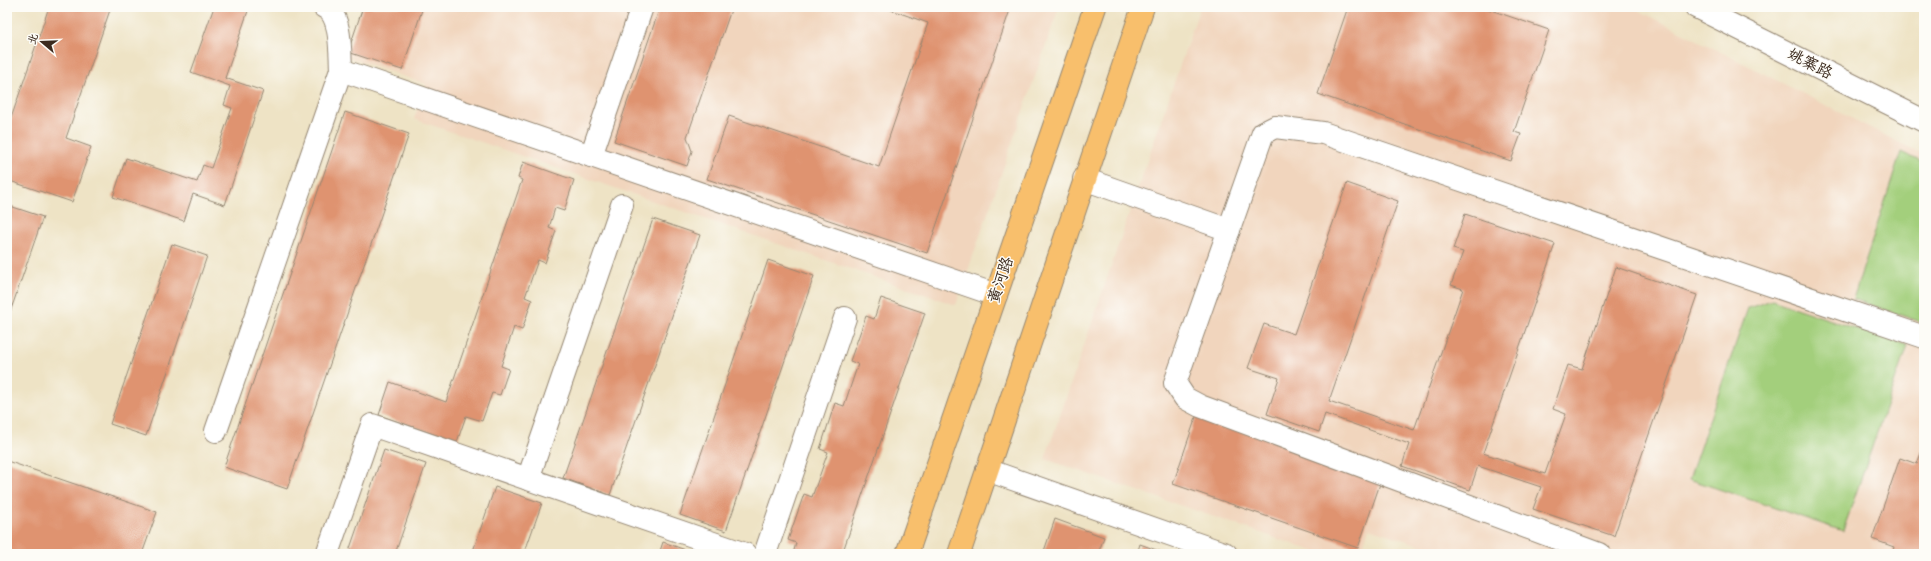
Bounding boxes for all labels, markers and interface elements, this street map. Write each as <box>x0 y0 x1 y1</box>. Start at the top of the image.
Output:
north arrow <box>22 22 62 62</box>
text: 北 <box>25 32 42 47</box>
street label: 姚寨路 <box>1784 44 1836 84</box>
street label: 黄河路 <box>983 254 1019 306</box>

